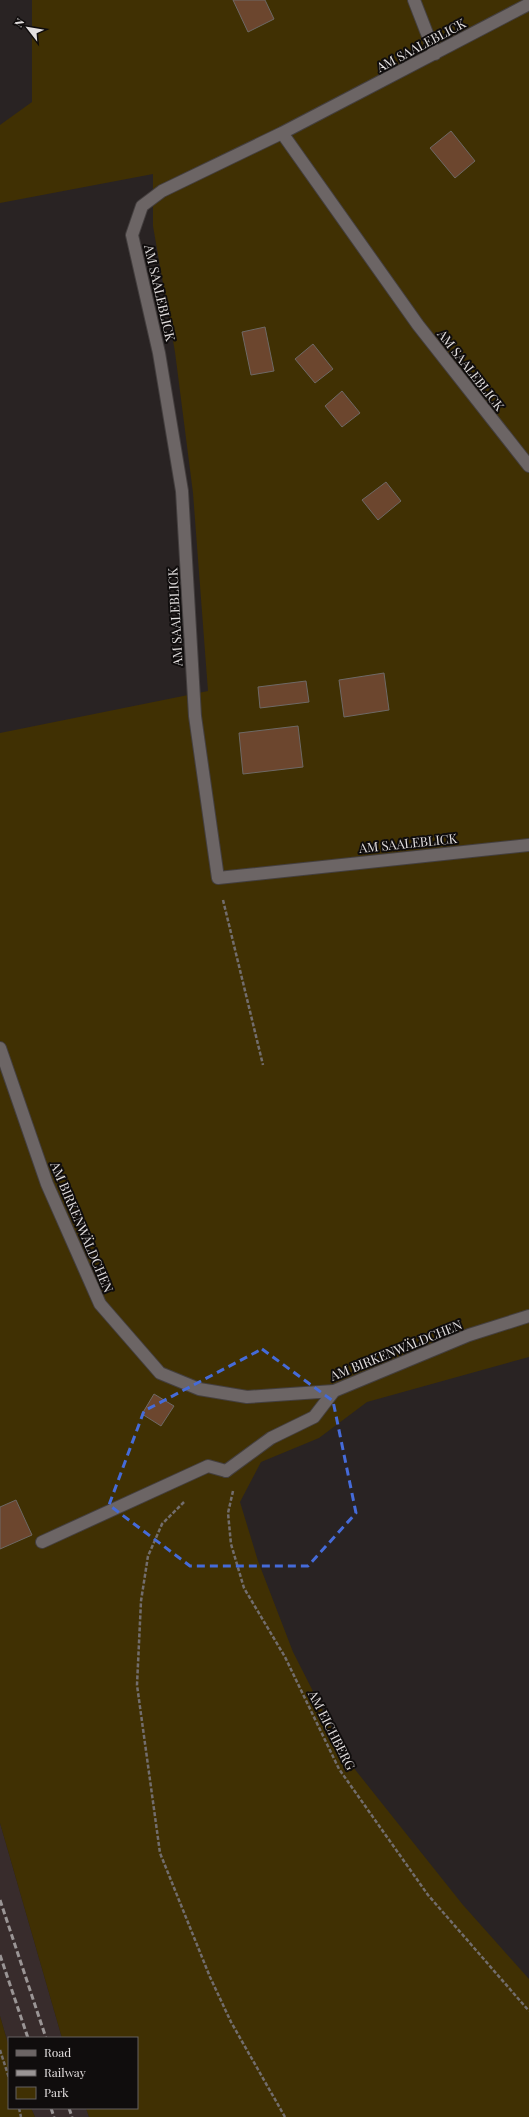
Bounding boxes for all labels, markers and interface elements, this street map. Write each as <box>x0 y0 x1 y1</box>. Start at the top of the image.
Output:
north arrow <box>8 8 48 48</box>
street label: AM SAALEBLICK <box>372 14 469 76</box>
text: N <box>11 15 28 30</box>
street label: AM SAALEBLICK <box>141 242 180 343</box>
street label: AM SAALEBLICK <box>434 325 509 414</box>
street label: AM SAALEBLICK <box>163 567 186 668</box>
street label: AM SAALEBLICK <box>357 829 458 856</box>
street label: AM BIRKENWÄLDCHEN <box>47 1158 118 1295</box>
street label: AM BIRKENWÄLDCHEN <box>326 1315 464 1384</box>
street label: AM EICHBERG <box>305 1686 360 1772</box>
legend <box>8 2037 138 2109</box>
text: Road <box>44 2044 71 2060</box>
text: Railway <box>44 2064 86 2080</box>
text: Park <box>44 2084 69 2100</box>

